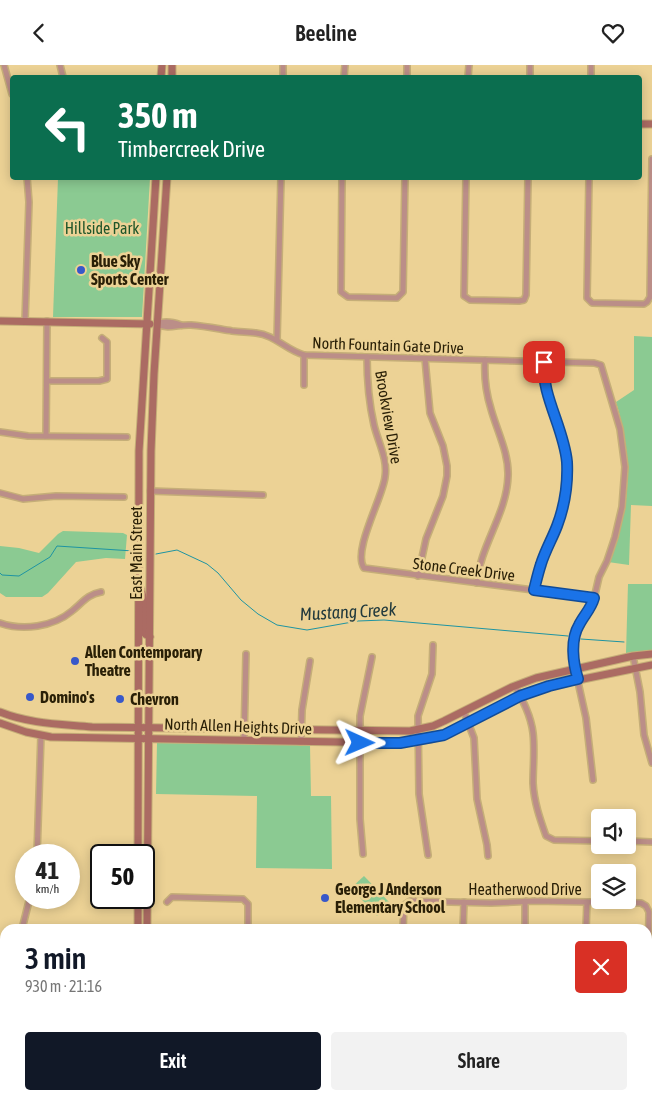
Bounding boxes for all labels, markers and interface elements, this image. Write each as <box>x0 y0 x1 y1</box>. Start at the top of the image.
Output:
icon: back <box>25 19 53 47</box>
icon: heart <box>599 19 627 47</box>
text: Beeline <box>295 20 357 46</box>
icon: left <box>35 95 100 160</box>
text: 350 m <box>118 95 197 135</box>
text: Timbercreek Drive <box>118 136 265 162</box>
park label: Hillside Park <box>65 219 139 237</box>
place label: Blue Sky Sports Center <box>91 252 169 288</box>
marker: Blue Sky Sports Center <box>75 264 87 276</box>
street label: North Fountain Gate Drive <box>312 333 464 357</box>
pin <box>523 341 565 383</box>
icon: arrive <box>530 348 558 376</box>
street label: Brookview Drive <box>372 369 406 465</box>
street label: East Main Street <box>127 506 145 600</box>
street label: Stone Creek Drive <box>412 554 516 584</box>
water label: Mustang Creek <box>299 598 398 625</box>
place label: Allen Contemporary Theatre <box>84 643 203 679</box>
marker: Allen Contemporary Theatre <box>69 655 81 667</box>
place label: Domino's <box>40 688 95 706</box>
place label: Chevron <box>130 690 179 708</box>
marker: Domino's <box>24 691 36 703</box>
marker: Chevron <box>114 693 126 705</box>
street label: North Allen Heights Drive <box>164 714 312 739</box>
position arrow <box>333 716 385 768</box>
map controls <box>591 809 636 909</box>
button: sound <box>591 809 636 854</box>
speed limit sign: 50 <box>90 844 155 909</box>
text: 41 <box>36 856 59 884</box>
button: layers <box>591 864 636 909</box>
place label: George J Anderson Elementary School <box>335 880 446 916</box>
street label: Heatherwood Drive <box>468 880 582 898</box>
text: km/h <box>36 882 59 896</box>
marker: George J Anderson Elementary School <box>319 892 331 904</box>
text: 3 min <box>25 941 86 975</box>
button: close <box>575 941 627 993</box>
text: 930 m · 21:16 <box>25 977 102 995</box>
button: Exit <box>25 1032 321 1090</box>
button: Share <box>331 1032 627 1090</box>

